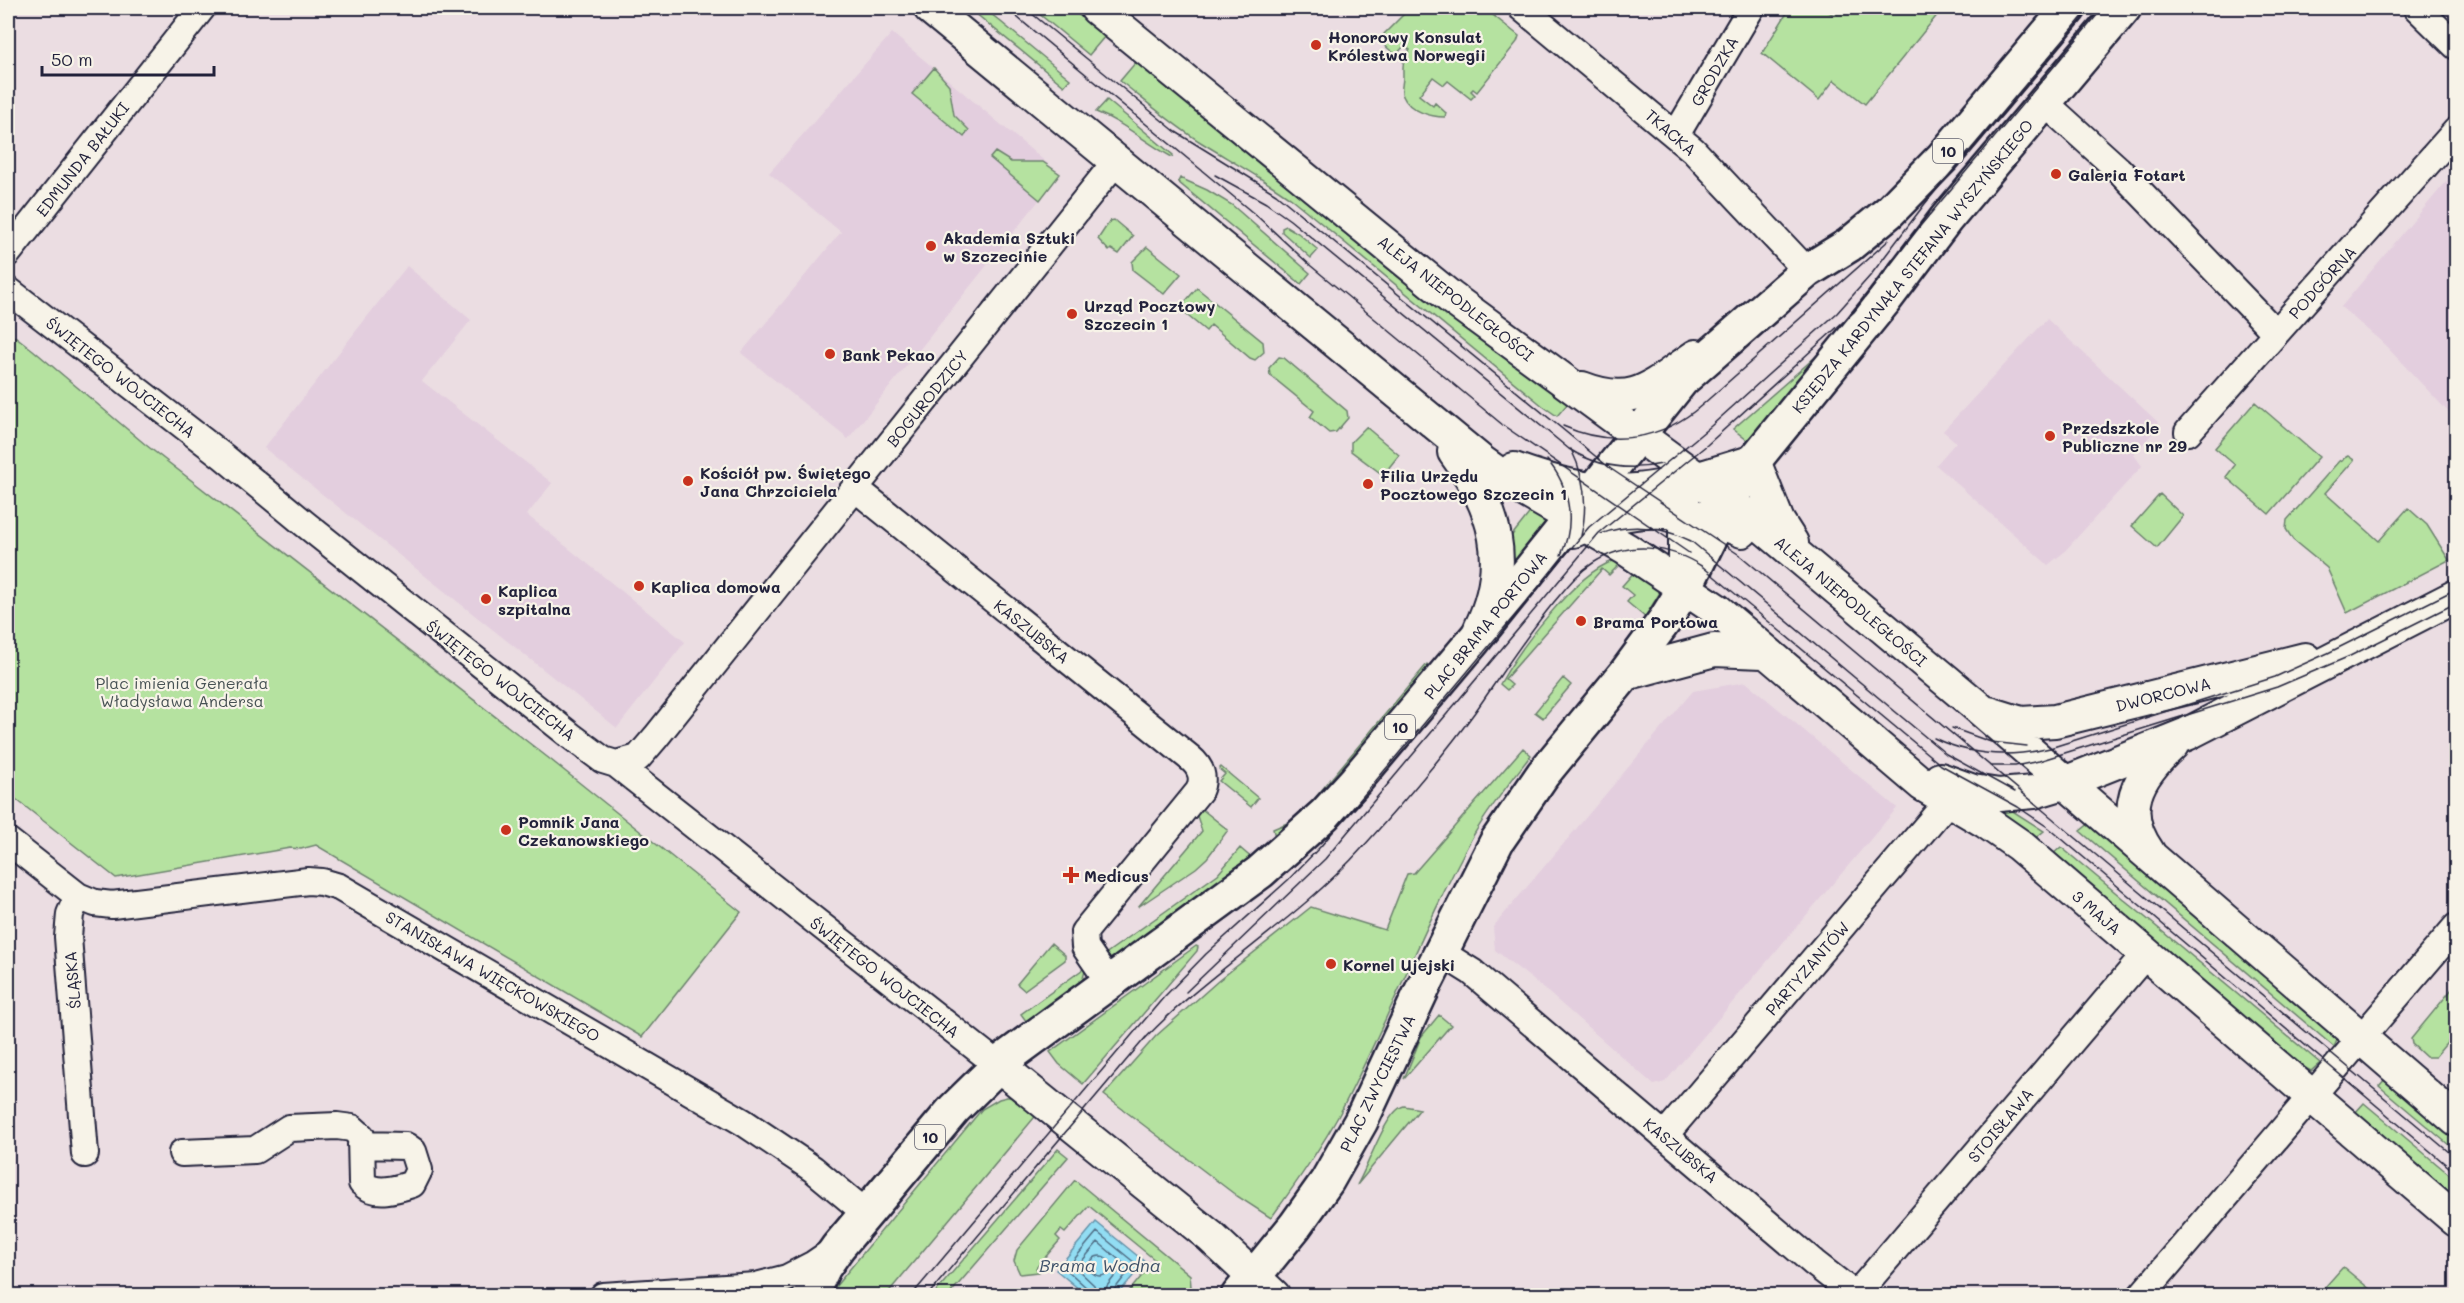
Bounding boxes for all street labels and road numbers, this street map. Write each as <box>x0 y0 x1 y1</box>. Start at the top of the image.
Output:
street label: GRODZKA <box>1686 32 1742 110</box>
street label: EDMUNDA BAŁUKI <box>31 98 133 220</box>
street label: TKACKA <box>1641 104 1701 160</box>
street label: KSIĘDZA KARDYNAŁA STEFANA WYSZYŃSKIEGO <box>1787 115 2037 417</box>
road number: 10 <box>1933 139 1963 163</box>
street label: ALEJA NIEPODLEGŁOŚCI <box>1374 230 1538 366</box>
street label: PODGÓRNA <box>2284 241 2360 323</box>
street label: ŚWIĘTEGO WOJCIECHA <box>42 312 200 442</box>
street label: BOGURODZICY <box>881 345 973 451</box>
street label: ALEJA NIEPODLEGŁOŚCI <box>1771 531 1931 671</box>
street label: PLAC BRAMA PORTOWA <box>1419 547 1551 703</box>
street label: KASZUBSKA <box>990 594 1074 668</box>
street label: ŚWIĘTEGO WOJCIECHA <box>422 615 580 745</box>
street label: DWORCOWA <box>2113 672 2213 716</box>
road number: 10 <box>1385 715 1415 739</box>
street label: 3 MAJA <box>2068 885 2126 939</box>
street label: STANISŁAWA WIĘCKOWSKIEGO <box>382 906 604 1046</box>
street label: ŚWIĘTEGO WOJCIECHA <box>806 912 964 1042</box>
street label: PARTYZANTÓW <box>1760 917 1854 1019</box>
street label: ŚLĄSKA <box>59 950 85 1010</box>
street label: PLAC ZWYCIĘSTWA <box>1335 1011 1419 1155</box>
street label: STOISŁAWA <box>1963 1083 2037 1167</box>
street label: KASZUBSKA <box>1639 1113 1723 1187</box>
road number: 10 <box>915 1125 945 1149</box>

